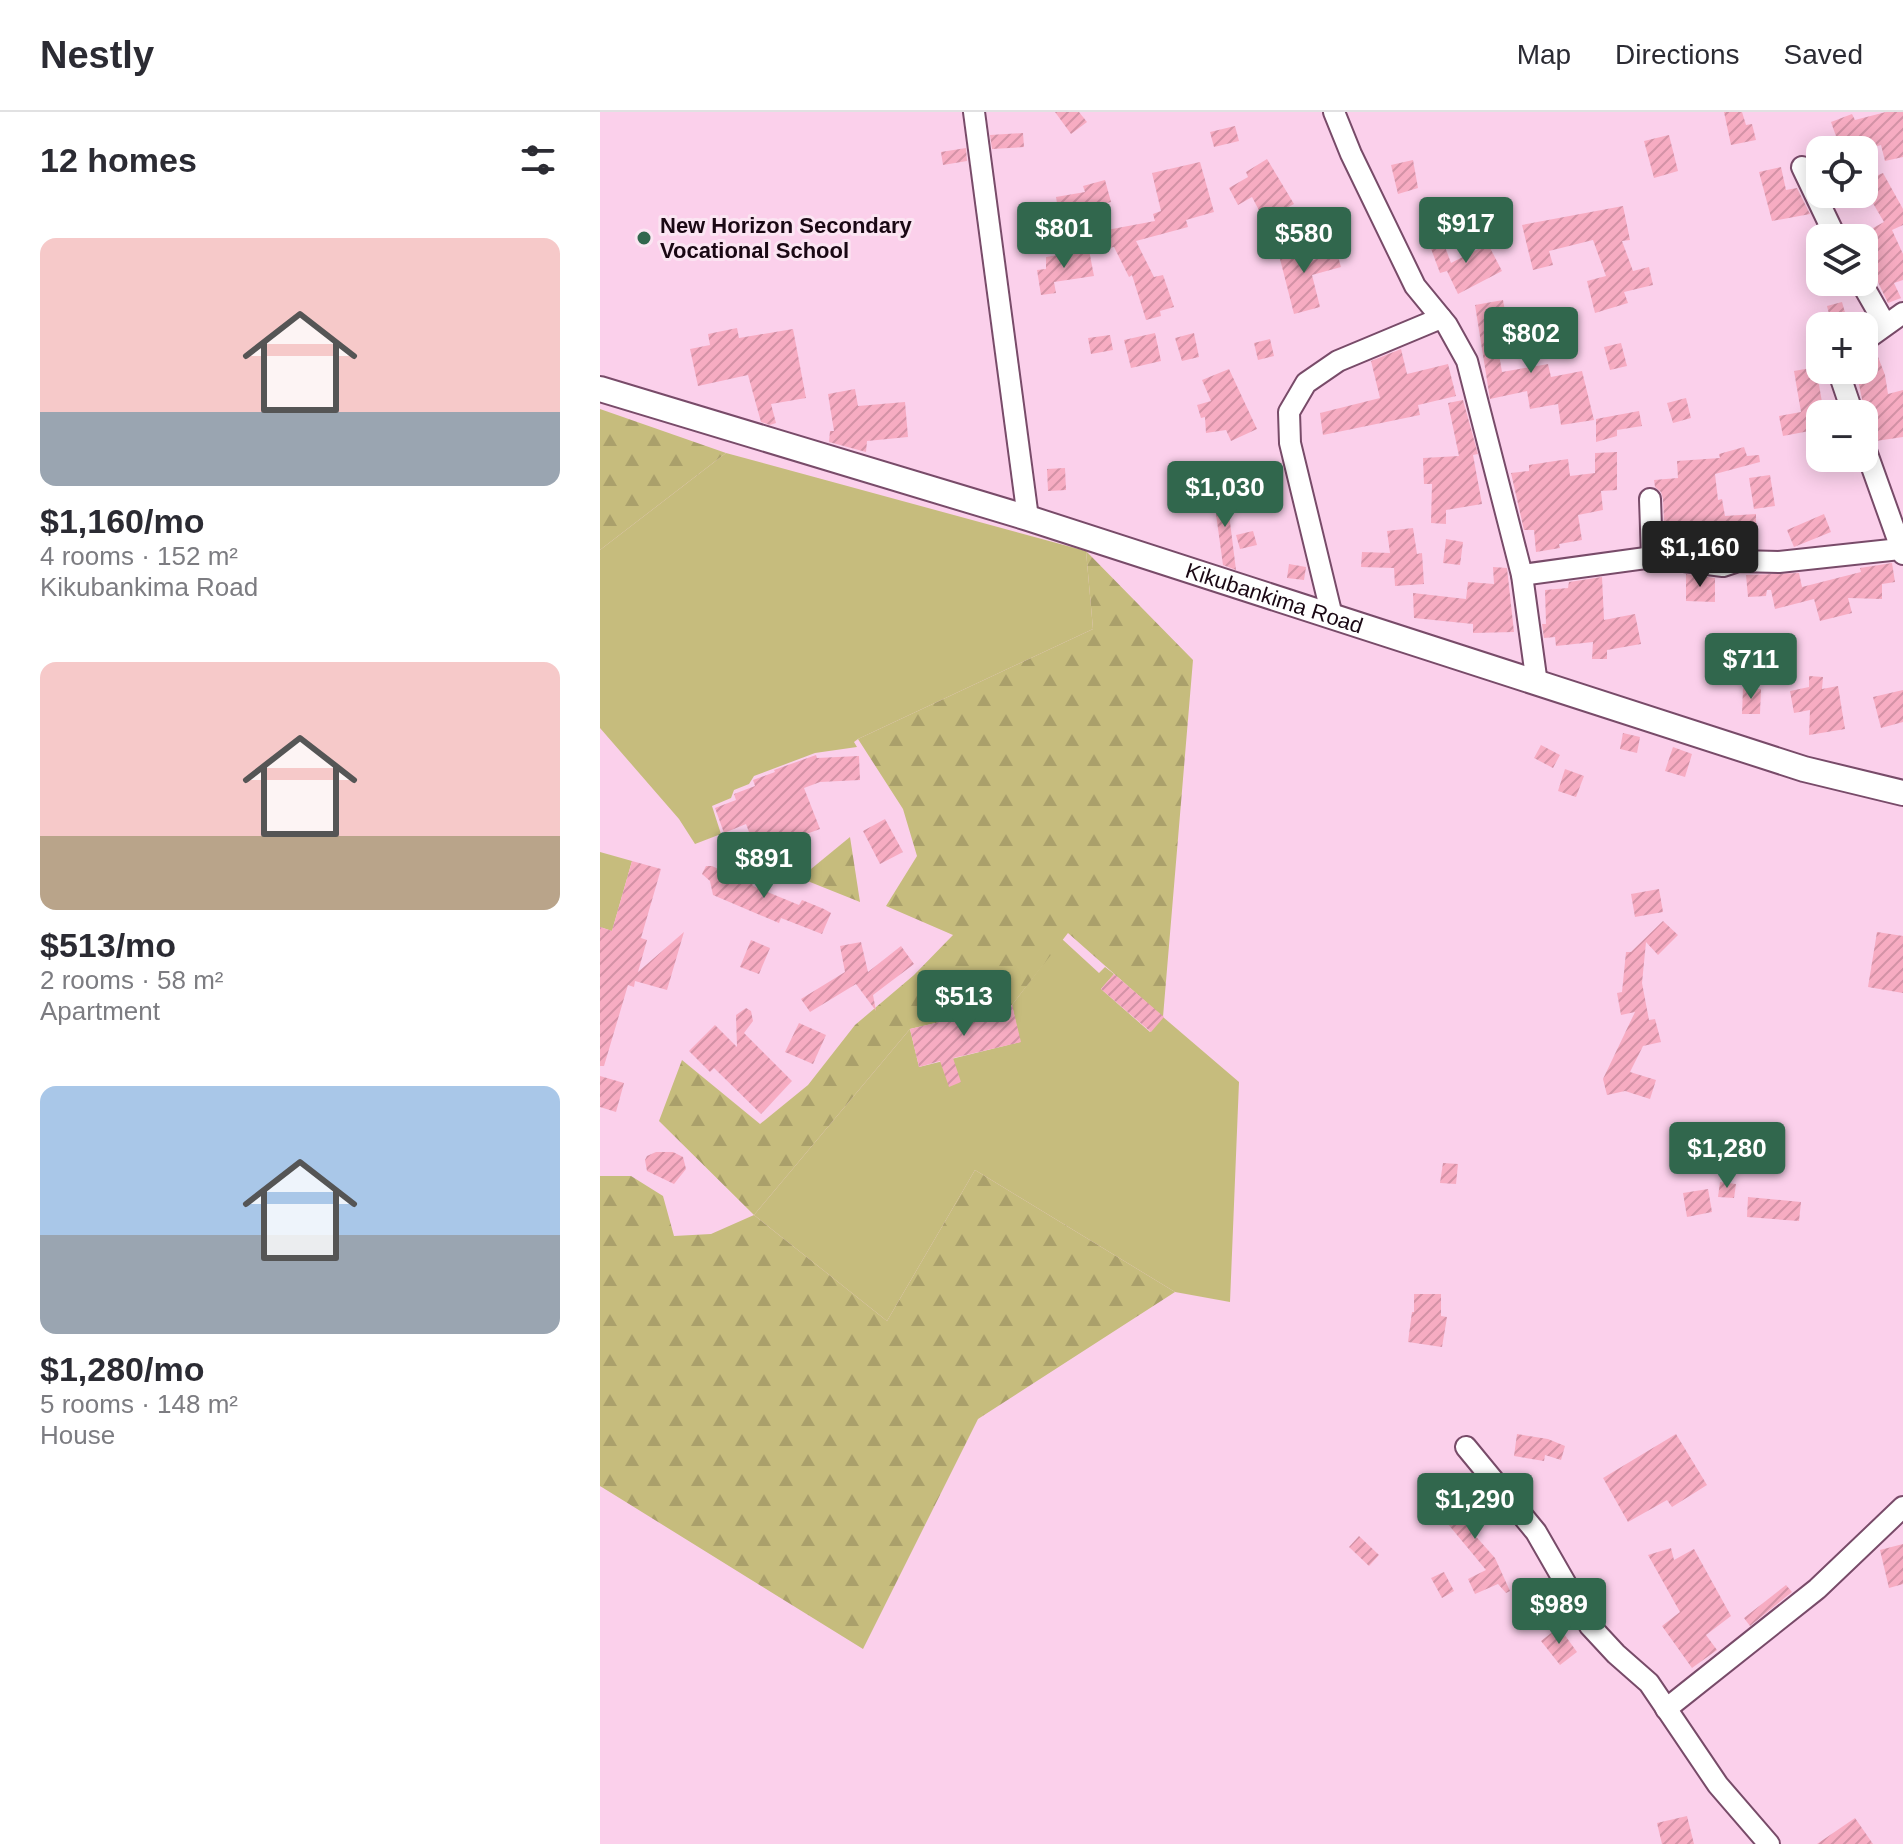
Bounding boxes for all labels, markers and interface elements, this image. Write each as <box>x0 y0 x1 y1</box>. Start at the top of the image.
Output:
text: Nestly <box>40 34 154 76</box>
text: Map <box>1517 39 1571 70</box>
text: Directions <box>1615 39 1740 70</box>
text: Saved <box>1784 39 1863 70</box>
map controls <box>1806 136 1878 472</box>
button: locate <box>1806 136 1878 208</box>
icon: filters <box>516 138 560 182</box>
text: 12 homes <box>40 141 197 179</box>
pin: $917 <box>1419 197 1513 265</box>
pin: $801 <box>1017 202 1111 270</box>
pin: $580 <box>1257 207 1351 275</box>
text: $917 <box>1437 208 1495 238</box>
place label: New Horizon Secondary Vocational School <box>660 213 913 263</box>
text: $801 <box>1035 213 1093 243</box>
text: $580 <box>1275 218 1333 248</box>
button: layers <box>1806 224 1878 296</box>
marker: New Horizon Secondary Vocational School <box>635 229 653 247</box>
icon: home <box>228 290 372 434</box>
pin: $802 <box>1484 307 1578 375</box>
button: + <box>1806 312 1878 384</box>
text: $802 <box>1502 318 1560 348</box>
button: − <box>1806 400 1878 472</box>
pin: $1,030 <box>1160 461 1290 529</box>
text: $1,030 <box>1185 472 1265 502</box>
text: $1,160/mo <box>40 502 204 540</box>
pin: $1,160 <box>1635 521 1765 589</box>
text: $1,160 <box>1660 532 1740 562</box>
text: 4 rooms · 152 m² <box>40 541 238 571</box>
street label: Kikubankima Road <box>1183 557 1366 638</box>
text: Kikubankima Road <box>40 572 258 602</box>
pin: $711 <box>1704 633 1798 701</box>
text: $711 <box>1723 644 1779 674</box>
icon: home <box>228 714 372 858</box>
pin: $891 <box>717 832 811 900</box>
text: $891 <box>735 843 793 873</box>
text: $513/mo <box>40 926 176 964</box>
text: 2 rooms · 58 m² <box>40 965 224 995</box>
pin: $513 <box>917 970 1011 1038</box>
text: $513 <box>935 981 993 1011</box>
text: Apartment <box>40 996 160 1026</box>
pin: $1,280 <box>1662 1122 1792 1190</box>
text: $1,280 <box>1687 1133 1767 1163</box>
icon: home <box>228 1138 372 1282</box>
text: $1,280/mo <box>40 1350 204 1388</box>
text: 5 rooms · 148 m² <box>40 1389 238 1419</box>
text: House <box>40 1420 115 1450</box>
pin: $1,290 <box>1410 1473 1540 1541</box>
text: $1,290 <box>1435 1484 1515 1514</box>
pin: $989 <box>1512 1578 1606 1646</box>
text: $989 <box>1530 1589 1588 1619</box>

